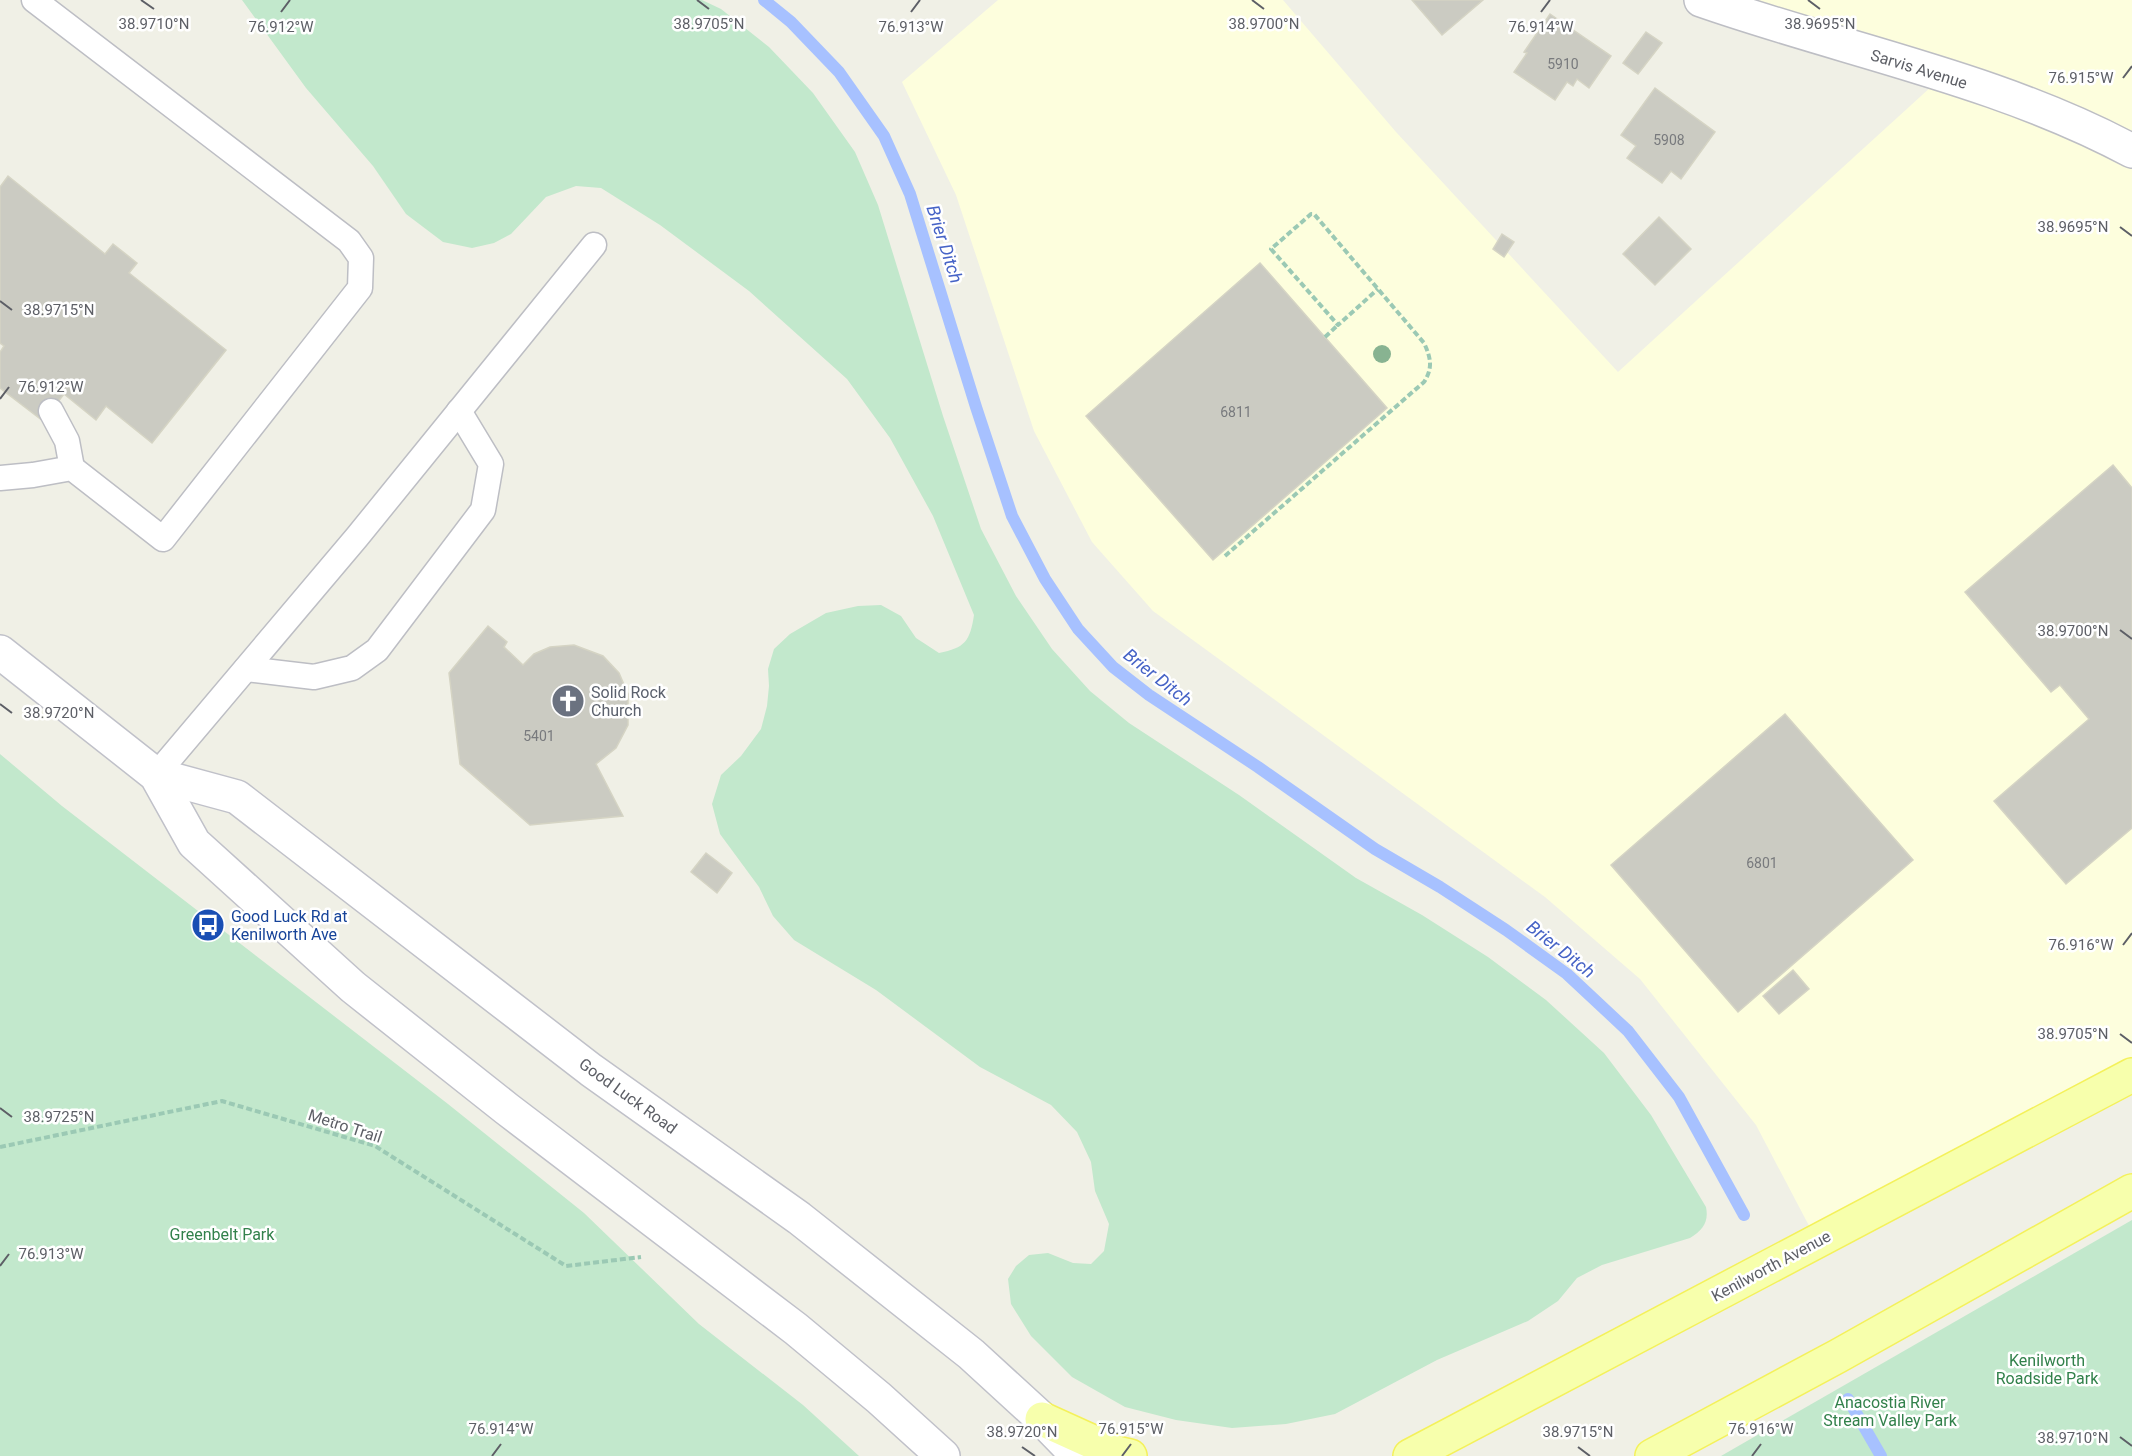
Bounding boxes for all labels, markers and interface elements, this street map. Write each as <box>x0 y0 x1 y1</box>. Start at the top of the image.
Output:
text: 38.9710°N <box>119 15 189 33</box>
text: 38.9705°N <box>674 15 744 33</box>
text: 38.9700°N <box>1229 15 1299 33</box>
text: 38.9695°N <box>1785 15 1855 33</box>
text: 76.912°W <box>248 18 314 36</box>
text: 76.913°W <box>878 18 944 36</box>
text: 76.914°W <box>1508 18 1574 36</box>
street label: Sarvis Avenue <box>1868 45 1970 93</box>
house number: 5910 <box>1547 56 1579 72</box>
text: 76.915°W <box>2048 69 2114 87</box>
house number: 5908 <box>1653 132 1685 148</box>
water label: Brier Ditch <box>923 202 967 286</box>
text: 38.9695°N <box>2038 218 2108 236</box>
text: 38.9715°N <box>24 301 94 319</box>
text: 76.912°W <box>18 378 84 396</box>
house number: 6811 <box>1220 404 1252 420</box>
text: 38.9700°N <box>2038 622 2108 640</box>
water label: Brier Ditch <box>1120 644 1196 710</box>
church icon: Solid Rock Church <box>550 683 586 719</box>
place label: Solid Rock Church <box>591 683 667 720</box>
text: 38.9720°N <box>24 704 94 722</box>
house number: 5401 <box>523 728 555 744</box>
house number: 6801 <box>1746 855 1778 871</box>
bus stop icon: Good Luck Rd at Kenilworth Ave <box>190 907 226 943</box>
place label: Good Luck Rd at Kenilworth Ave <box>231 907 347 944</box>
water label: Brier Ditch <box>1523 916 1599 982</box>
text: 76.916°W <box>2048 936 2114 954</box>
text: 38.9705°N <box>2038 1025 2108 1043</box>
street label: Good Luck Road <box>575 1054 681 1138</box>
street label: Metro Trail <box>306 1105 384 1147</box>
text: 38.9725°N <box>24 1108 94 1126</box>
park label: Greenbelt Park <box>170 1225 275 1244</box>
street label: Kenilworth Avenue <box>1708 1227 1834 1305</box>
text: 76.913°W <box>18 1245 84 1263</box>
park label: Kenilworth Roadside Park <box>1996 1351 2099 1388</box>
park label: Anacostia River Stream Valley Park <box>1823 1393 1958 1430</box>
text: 76.914°W <box>468 1420 534 1438</box>
text: 76.915°W <box>1098 1420 1164 1438</box>
text: 76.916°W <box>1728 1420 1794 1438</box>
text: 38.9720°N <box>987 1423 1057 1441</box>
text: 38.9715°N <box>1543 1423 1613 1441</box>
text: 38.9710°N <box>2038 1429 2108 1447</box>

